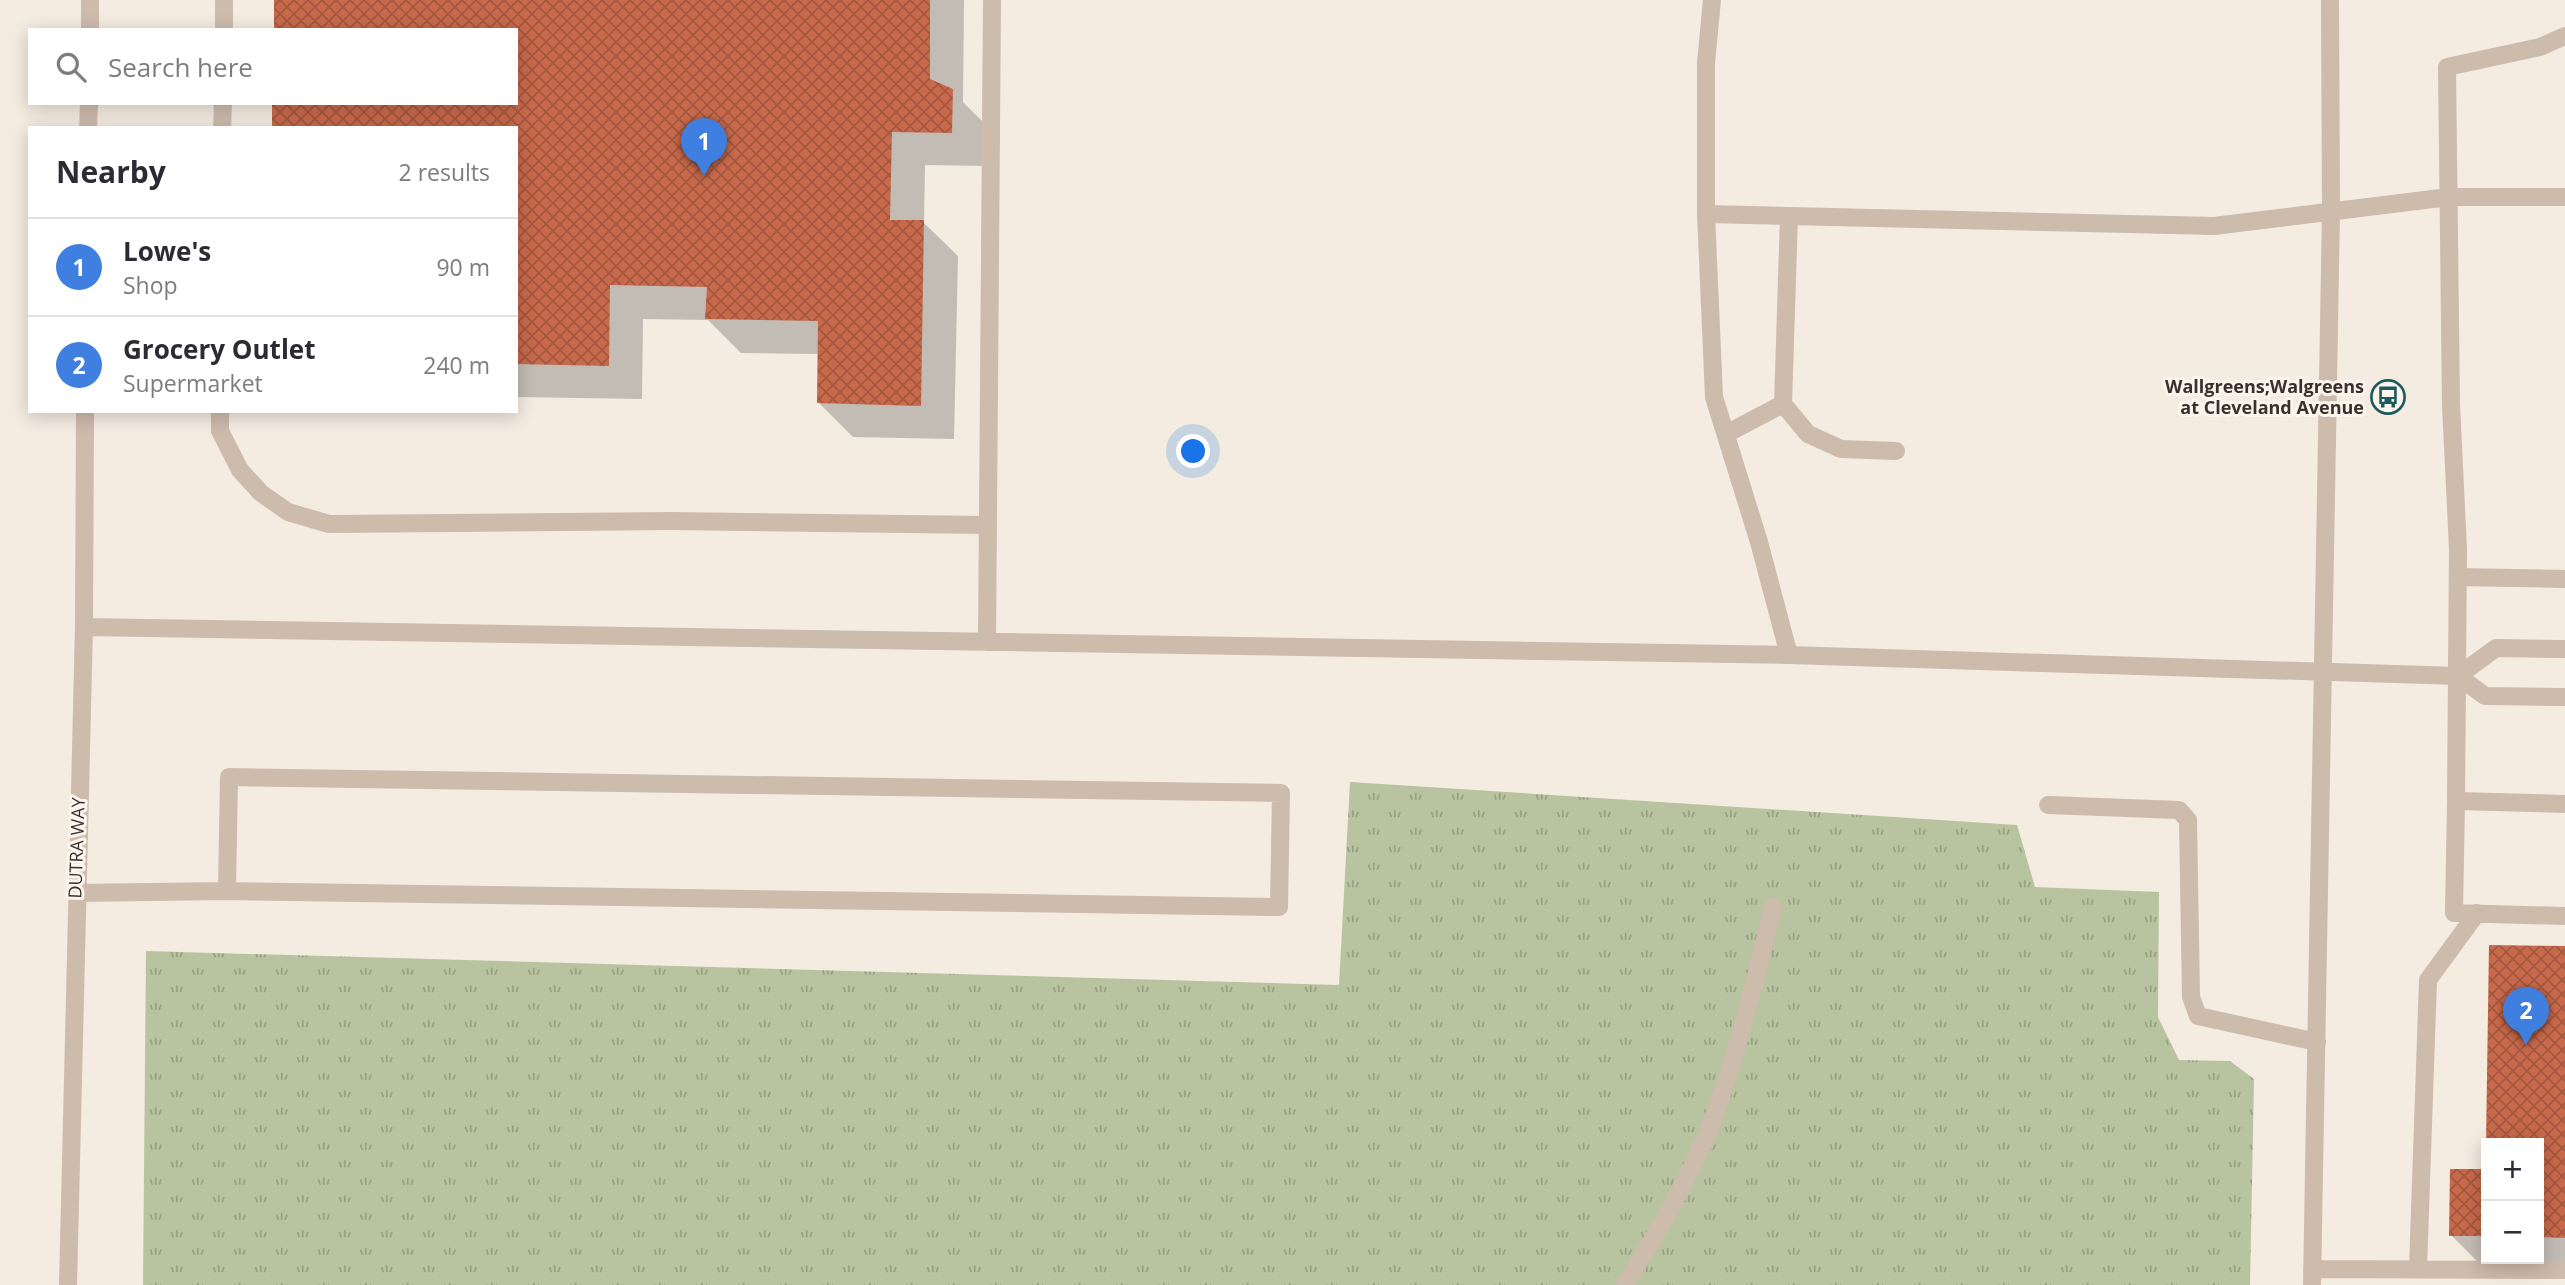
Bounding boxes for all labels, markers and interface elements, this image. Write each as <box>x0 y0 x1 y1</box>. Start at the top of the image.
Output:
search box <box>28 28 518 105</box>
icon: search <box>52 48 90 86</box>
text: Search here <box>108 49 253 85</box>
pin: 1 <box>681 118 727 176</box>
text: Nearby <box>56 151 166 192</box>
text: 2 results <box>399 156 490 188</box>
text: Lowe's <box>123 233 211 269</box>
text: 1 <box>72 251 86 283</box>
text: 90 m <box>436 251 490 283</box>
text: Shop <box>123 269 178 301</box>
text: Grocery Outlet <box>123 331 315 367</box>
text: 2 <box>72 349 86 381</box>
text: 240 m <box>423 349 490 381</box>
text: Supermarket <box>123 367 263 399</box>
place label: Wallgreens;Walgreens at Cleveland Avenue <box>2165 374 2364 419</box>
bus stop icon: Wallgreens;Walgreens at Cleveland Avenue <box>2369 378 2407 416</box>
your location <box>1176 434 1210 468</box>
street label: DUTRA WAY <box>62 796 90 899</box>
pin: 2 <box>2503 987 2549 1045</box>
map controls <box>2481 1138 2544 1264</box>
button: + <box>2481 1138 2544 1201</box>
button: − <box>2481 1201 2544 1264</box>

